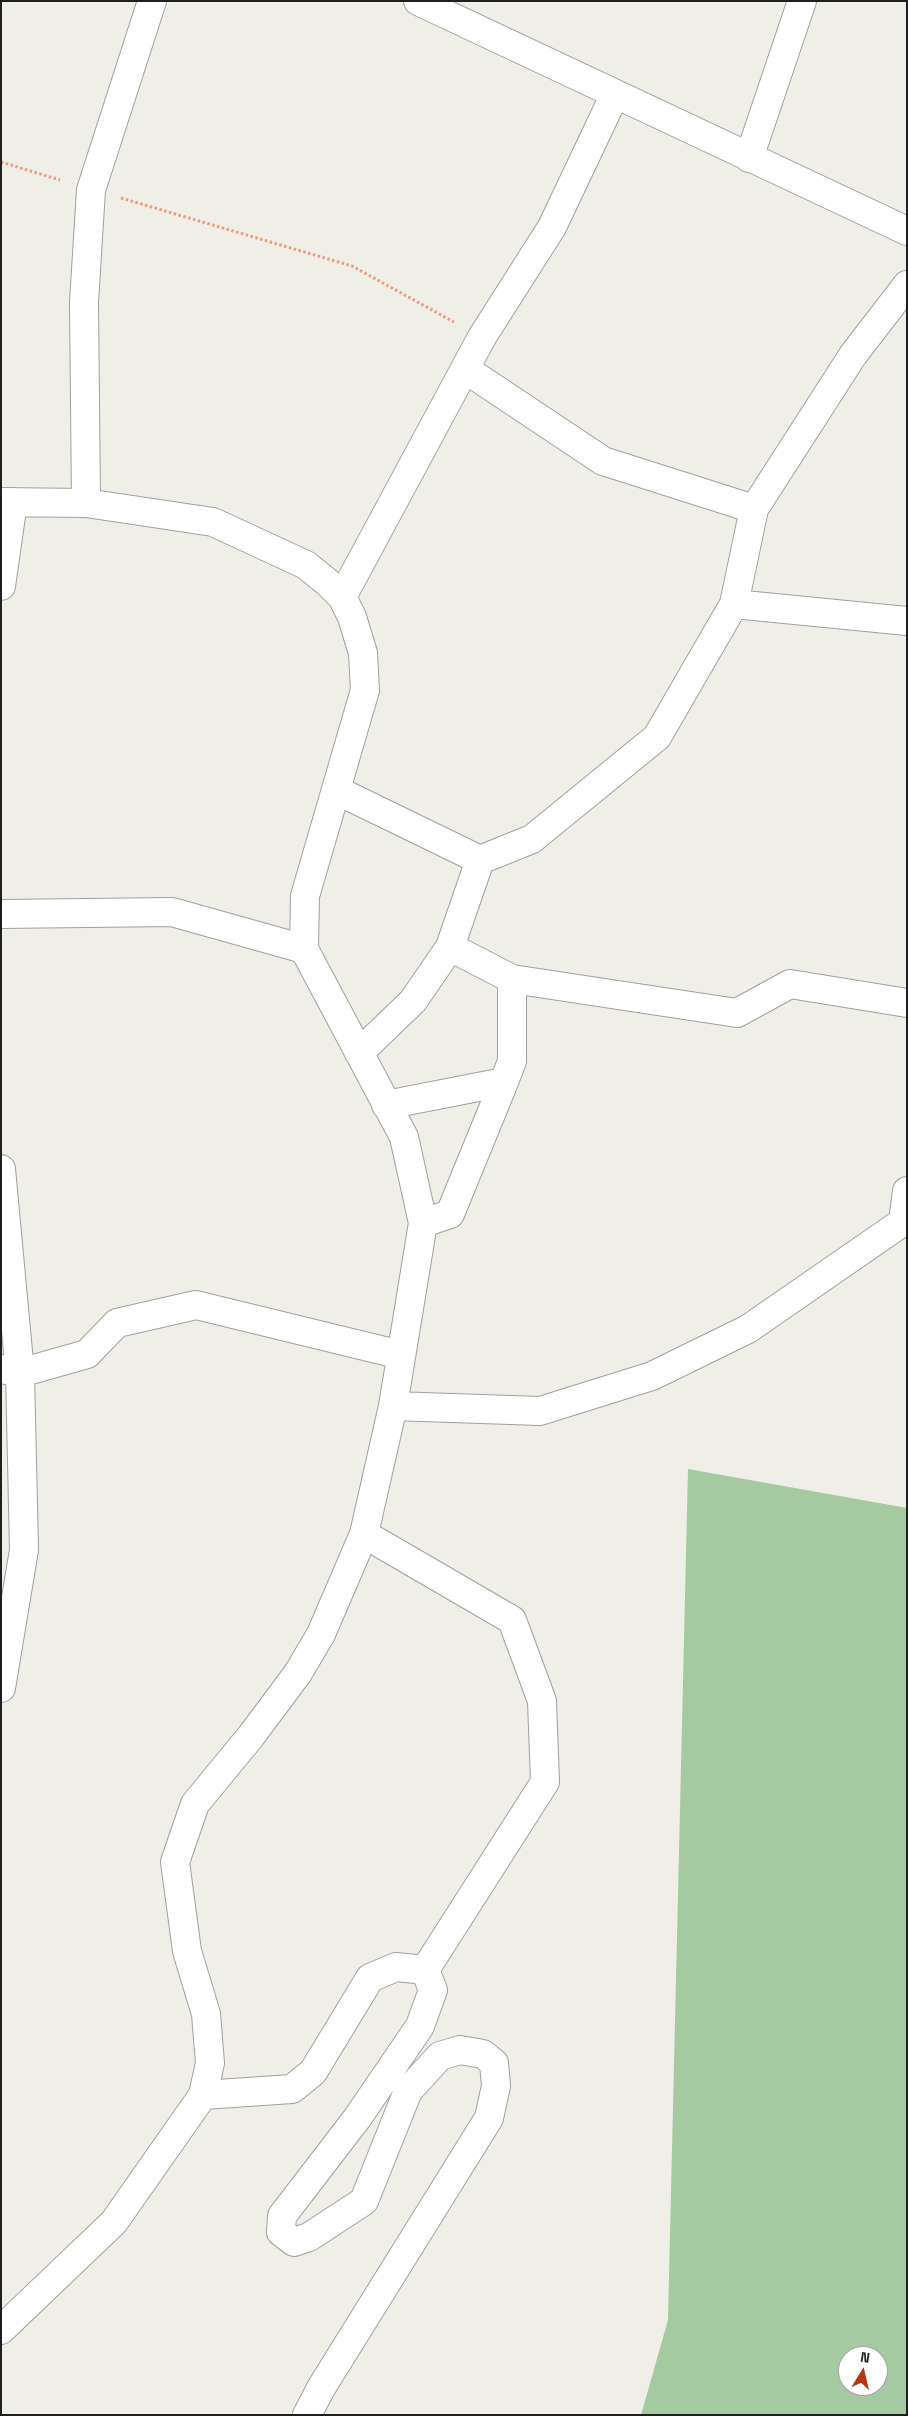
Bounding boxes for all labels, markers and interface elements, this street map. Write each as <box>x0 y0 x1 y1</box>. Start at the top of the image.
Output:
north arrow <box>838 2346 888 2396</box>
text: N <box>859 2348 871 2367</box>

